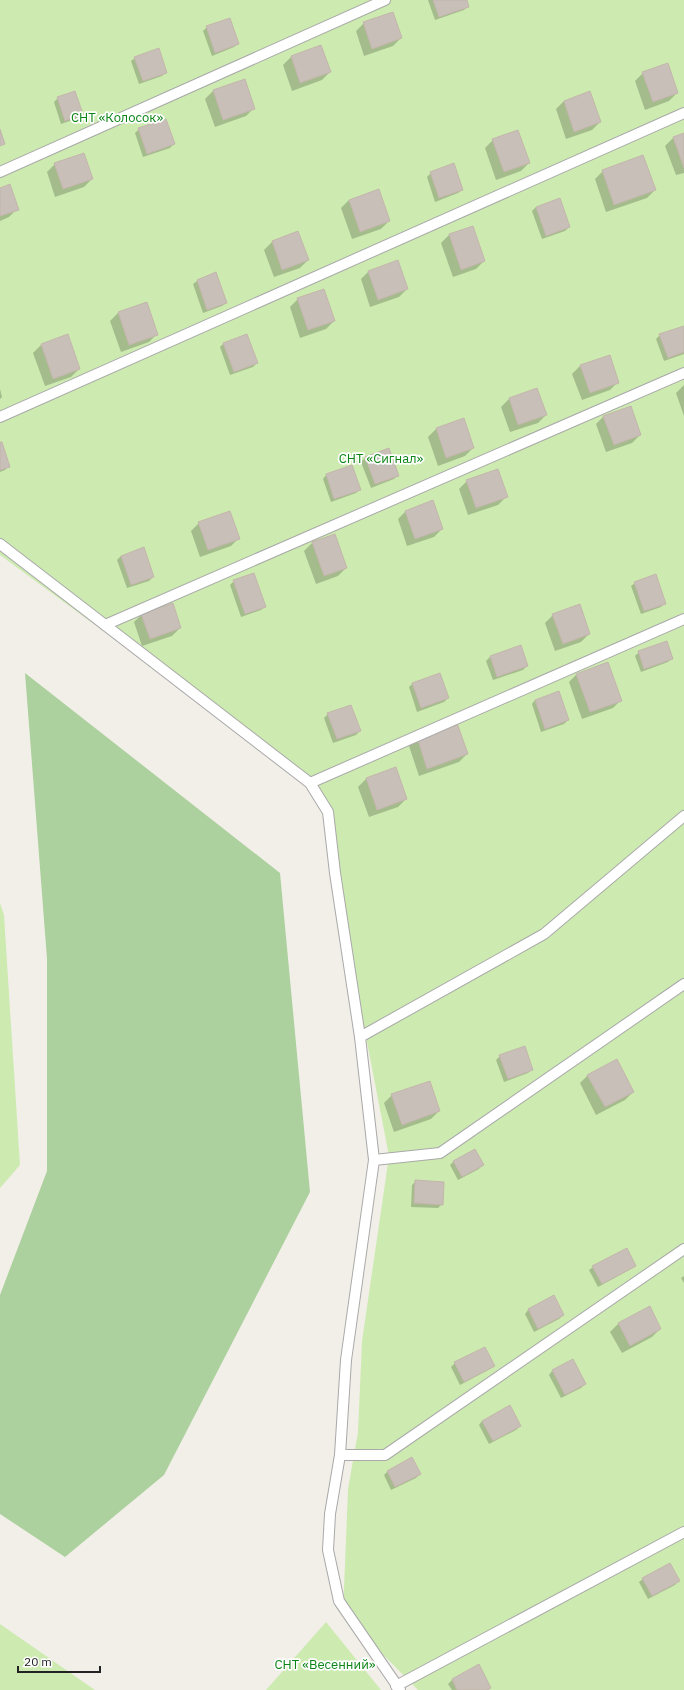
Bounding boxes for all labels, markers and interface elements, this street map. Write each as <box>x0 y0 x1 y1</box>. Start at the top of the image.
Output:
park label: СНТ «Колосок» <box>71 109 163 126</box>
park label: СНТ «Сигнал» <box>339 450 424 467</box>
scale bar <box>18 1648 100 1674</box>
text: 20 m <box>24 1654 52 1669</box>
park label: СНТ «Весенний» <box>275 1656 376 1673</box>

